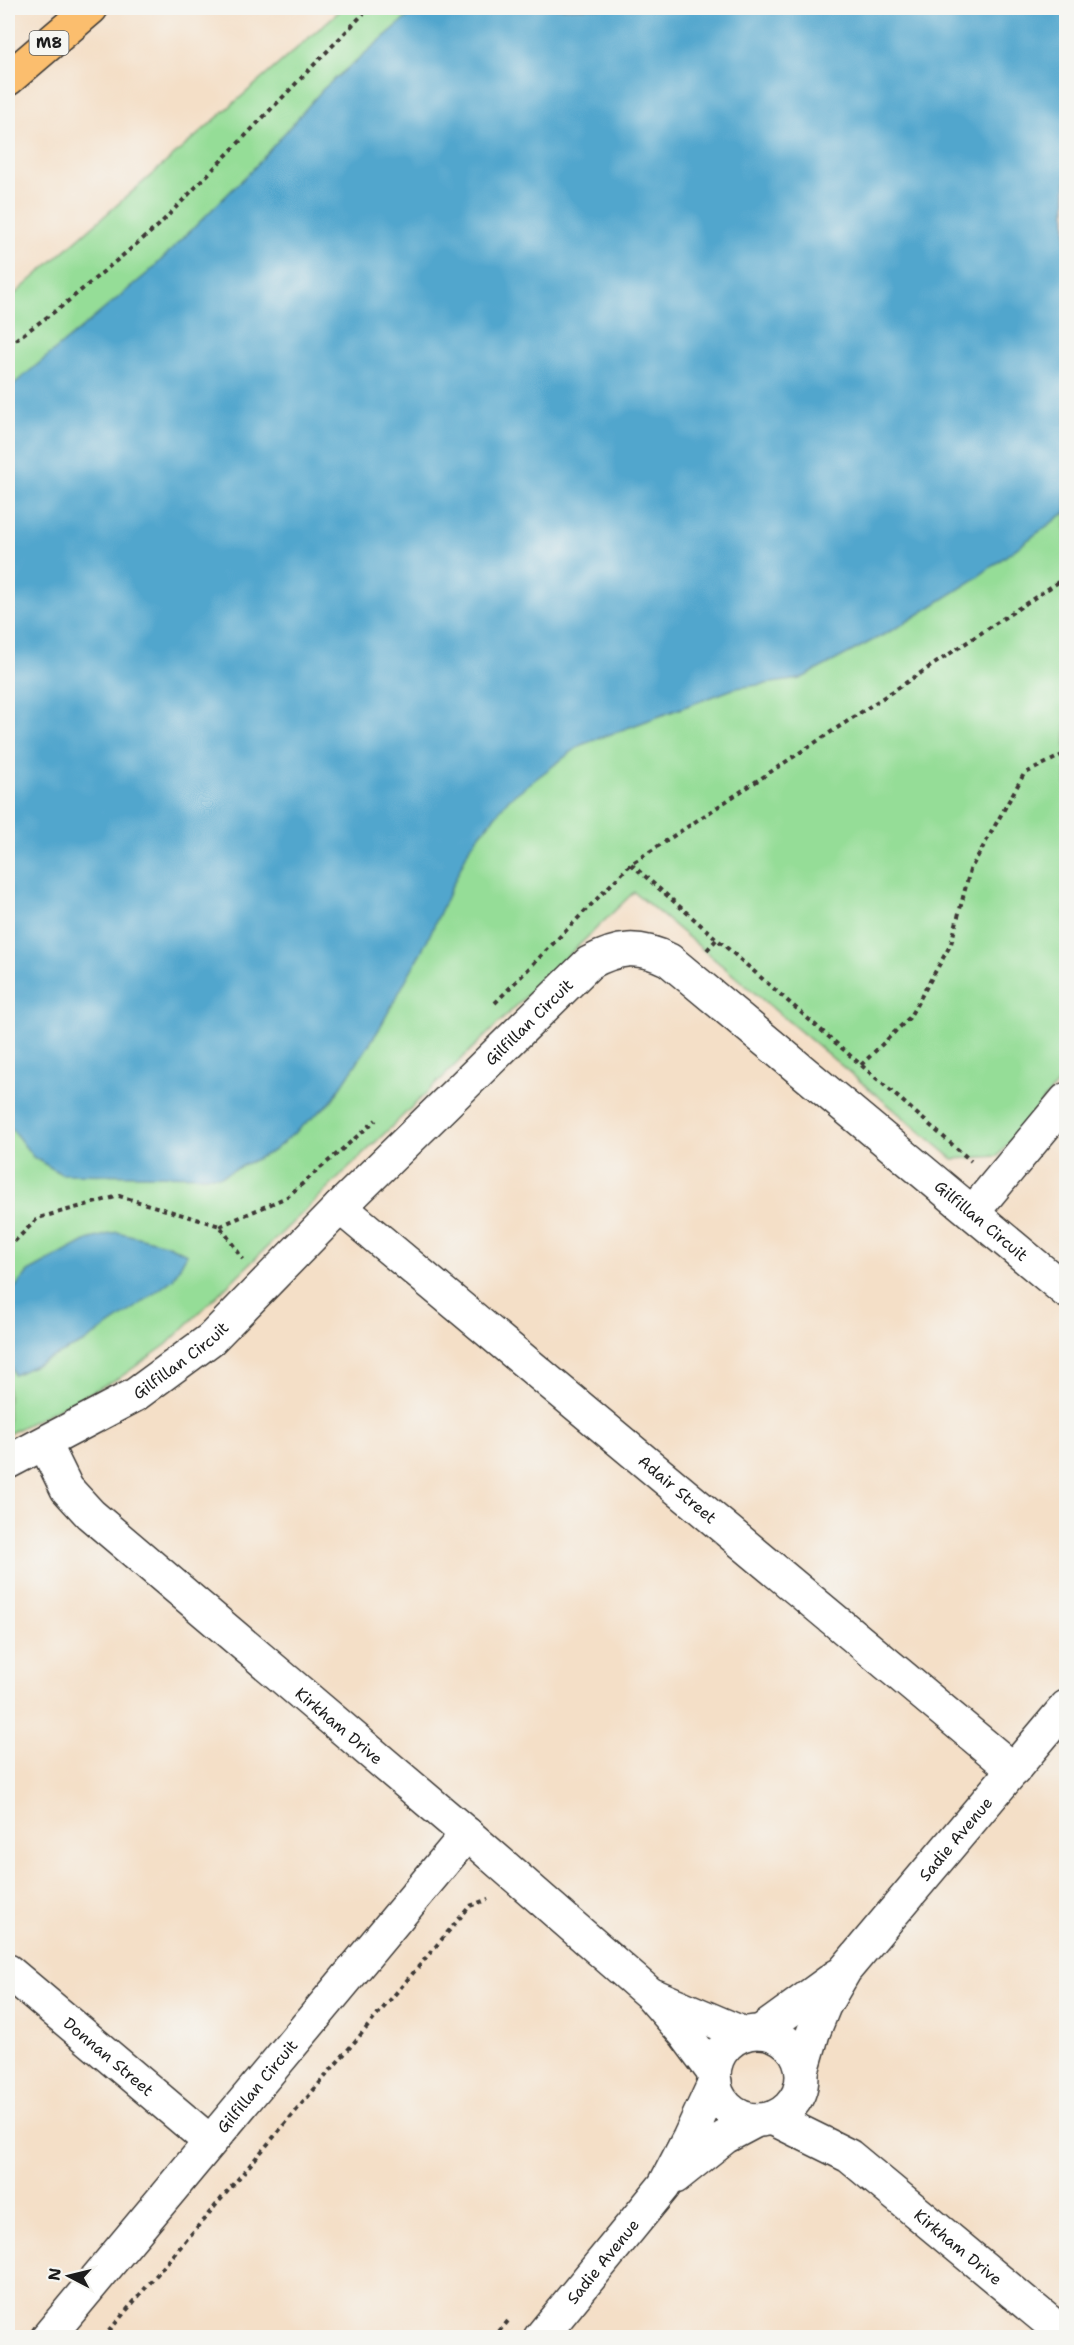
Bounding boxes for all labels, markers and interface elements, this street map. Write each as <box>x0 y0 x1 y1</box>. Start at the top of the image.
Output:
road number: M8 <box>29 31 68 55</box>
street label: Gilfillan Circuit <box>481 974 578 1070</box>
street label: Gilfillan Circuit <box>930 1176 1032 1266</box>
street label: Gilfillan Circuit <box>129 1317 233 1404</box>
street label: Adair Street <box>634 1451 721 1528</box>
street label: Kirkham Drive <box>291 1683 387 1769</box>
street label: Sadie Avenue <box>914 1792 997 1885</box>
street label: Donnan Street <box>59 2012 158 2101</box>
street label: Gilfillan Circuit <box>212 2035 302 2137</box>
street label: Kirkham Drive <box>910 2204 1007 2290</box>
street label: Sadie Avenue <box>562 2215 644 2308</box>
north arrow <box>39 2246 99 2306</box>
text: N <box>43 2267 66 2282</box>

